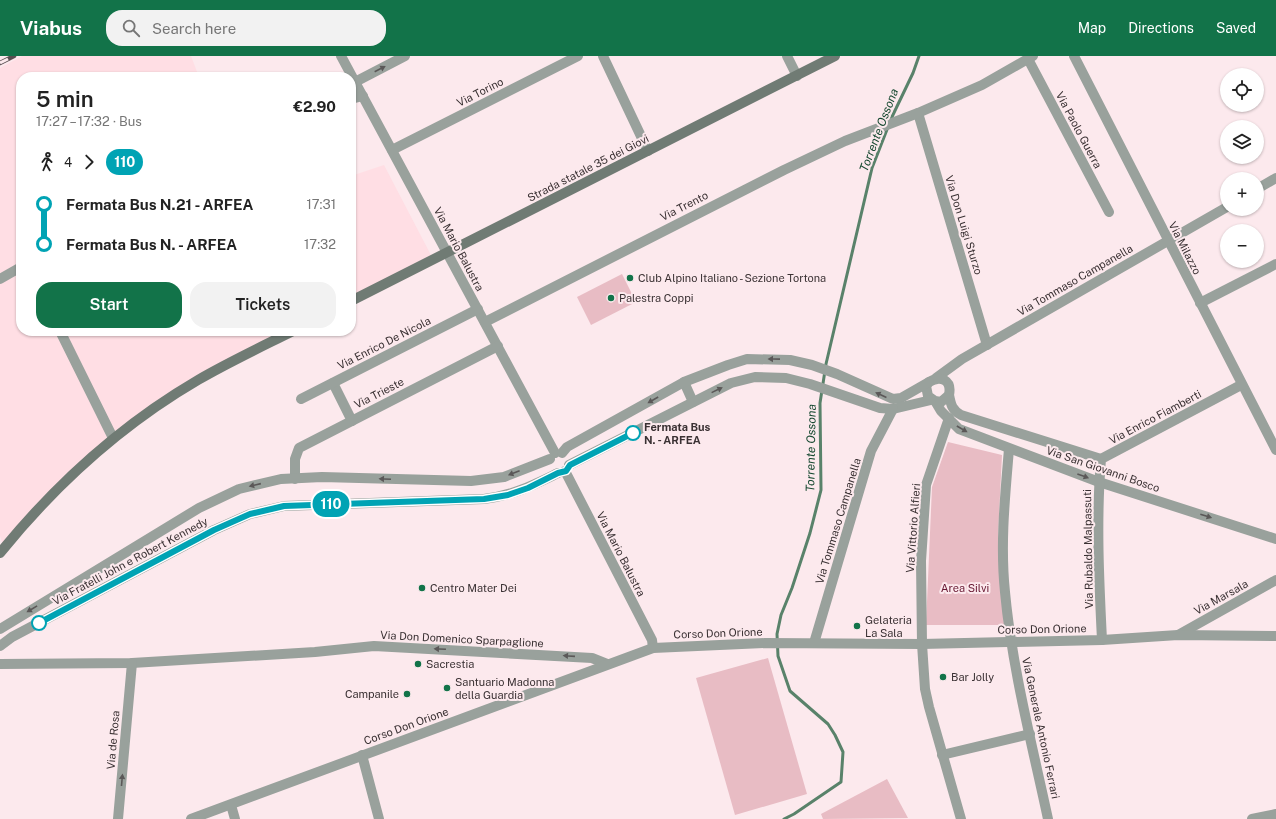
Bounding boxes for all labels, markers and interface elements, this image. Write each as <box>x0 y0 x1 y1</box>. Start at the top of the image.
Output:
search box <box>106 10 386 46</box>
text: Viabus <box>20 17 82 39</box>
icon: search <box>120 17 142 39</box>
text: Search here <box>152 20 236 37</box>
text: Map <box>1078 20 1106 36</box>
text: Directions <box>1128 20 1194 36</box>
text: Saved <box>1216 20 1256 36</box>
one-way arrow <box>374 66 386 72</box>
map controls <box>1220 68 1264 268</box>
button: locate <box>1220 68 1264 112</box>
street label: Via Torino <box>455 75 505 109</box>
text: 5 min <box>36 86 94 112</box>
water label: Torrente Ossona <box>857 87 901 173</box>
street label: Via Paolo Guerra <box>1054 90 1104 170</box>
text: €2.90 <box>293 98 336 115</box>
text: 17:27 – 17:32 · Bus <box>36 114 142 129</box>
button: layers <box>1220 120 1264 164</box>
street label: Strada statale 35 dei Giovi <box>525 132 651 204</box>
icon: walk <box>36 151 58 173</box>
icon: forward <box>78 151 100 173</box>
text: 110 <box>114 154 135 170</box>
text: 4 <box>64 155 72 170</box>
button: + <box>1220 172 1264 216</box>
street label: Via Don Luigi Sturzo <box>943 174 985 276</box>
street label: Via Trento <box>658 189 710 223</box>
text: Fermata Bus N.21 - ARFEA <box>66 196 254 213</box>
text: 17:31 <box>306 197 336 212</box>
street label: Via Mario Balustra <box>432 205 486 293</box>
street label: Via Milazzo <box>1167 220 1203 276</box>
button: − <box>1220 224 1264 268</box>
text: Fermata Bus N. - ARFEA <box>66 236 237 253</box>
text: 17:32 <box>304 237 336 252</box>
street label: Via Tommaso Campanella <box>1015 242 1135 318</box>
place label: Club Alpino Italiano - Sezione Tortona <box>638 272 826 284</box>
marker: Club Alpino Italiano - Sezione Tortona <box>625 273 635 283</box>
button: Start <box>36 282 182 328</box>
button: Tickets <box>190 282 336 328</box>
place label: Palestra Coppi <box>619 292 693 304</box>
marker: Palestra Coppi <box>606 293 616 303</box>
street label: Via Enrico De Nicola <box>336 314 432 372</box>
one-way arrow <box>768 356 780 363</box>
street label: Via Trieste <box>352 375 406 411</box>
one-way arrow <box>711 387 722 393</box>
street label: Via Enrico Fiamberti <box>1107 388 1203 446</box>
one-way arrow <box>876 392 887 398</box>
one-way arrow <box>647 397 659 404</box>
water label: Torrente Ossona <box>803 404 819 492</box>
place label: Fermata Bus N. - ARFEA <box>644 421 711 446</box>
marker: Fermata Bus N. - ARFEA <box>625 425 641 441</box>
one-way arrow <box>956 425 968 432</box>
street label: Via San Giovanni Bosco <box>1045 444 1161 494</box>
street label: Via Tommaso Campanella <box>813 457 863 585</box>
one-way arrow <box>507 471 519 477</box>
one-way arrow <box>1077 473 1089 479</box>
one-way arrow <box>378 476 391 482</box>
one-way arrow <box>249 482 261 488</box>
street label: Via Vittorio Alfieri <box>904 483 922 573</box>
street label: Via Rubaldo Malpassuti <box>1081 489 1095 609</box>
line badge: 110 <box>308 491 354 517</box>
text: 110 <box>320 496 342 512</box>
street label: Via Mario Balustra <box>594 510 648 598</box>
one-way arrow <box>1200 514 1212 520</box>
street label: Via Fratelli John e Robert Kennedy <box>50 515 210 607</box>
street label: Via Marsala <box>1192 577 1250 617</box>
place label: Centro Mater Dei <box>430 582 517 594</box>
park label: Area Silvi <box>941 582 989 594</box>
marker: Centro Mater Dei <box>417 583 427 593</box>
one-way arrow <box>27 605 37 613</box>
place label: Gelateria La Sala <box>865 614 912 639</box>
unlabelled marker <box>31 615 47 631</box>
marker: Gelateria La Sala <box>852 621 862 631</box>
street label: Corso Don Orione <box>997 622 1087 636</box>
street label: Corso Don Orione <box>673 625 763 641</box>
street label: Via Don Domenico Sparpaglione <box>380 629 544 649</box>
one-way arrow <box>434 646 446 653</box>
one-way arrow <box>562 653 575 659</box>
street label: Via Generale Antonio Ferrari <box>1020 656 1062 800</box>
place label: Sacrestia <box>426 658 474 670</box>
marker: Sacrestia <box>413 659 423 669</box>
place label: Bar Jolly <box>951 671 994 683</box>
marker: Bar Jolly <box>938 672 948 682</box>
place label: Santuario Madonna della Guardia <box>455 676 554 701</box>
marker: Santuario Madonna della Guardia <box>442 683 452 693</box>
place label: Campanile <box>345 688 399 700</box>
marker: Campanile <box>402 689 412 699</box>
street label: Corso Don Orione <box>362 705 450 747</box>
street label: Via de Rosa <box>104 710 122 770</box>
one-way arrow <box>118 774 125 786</box>

